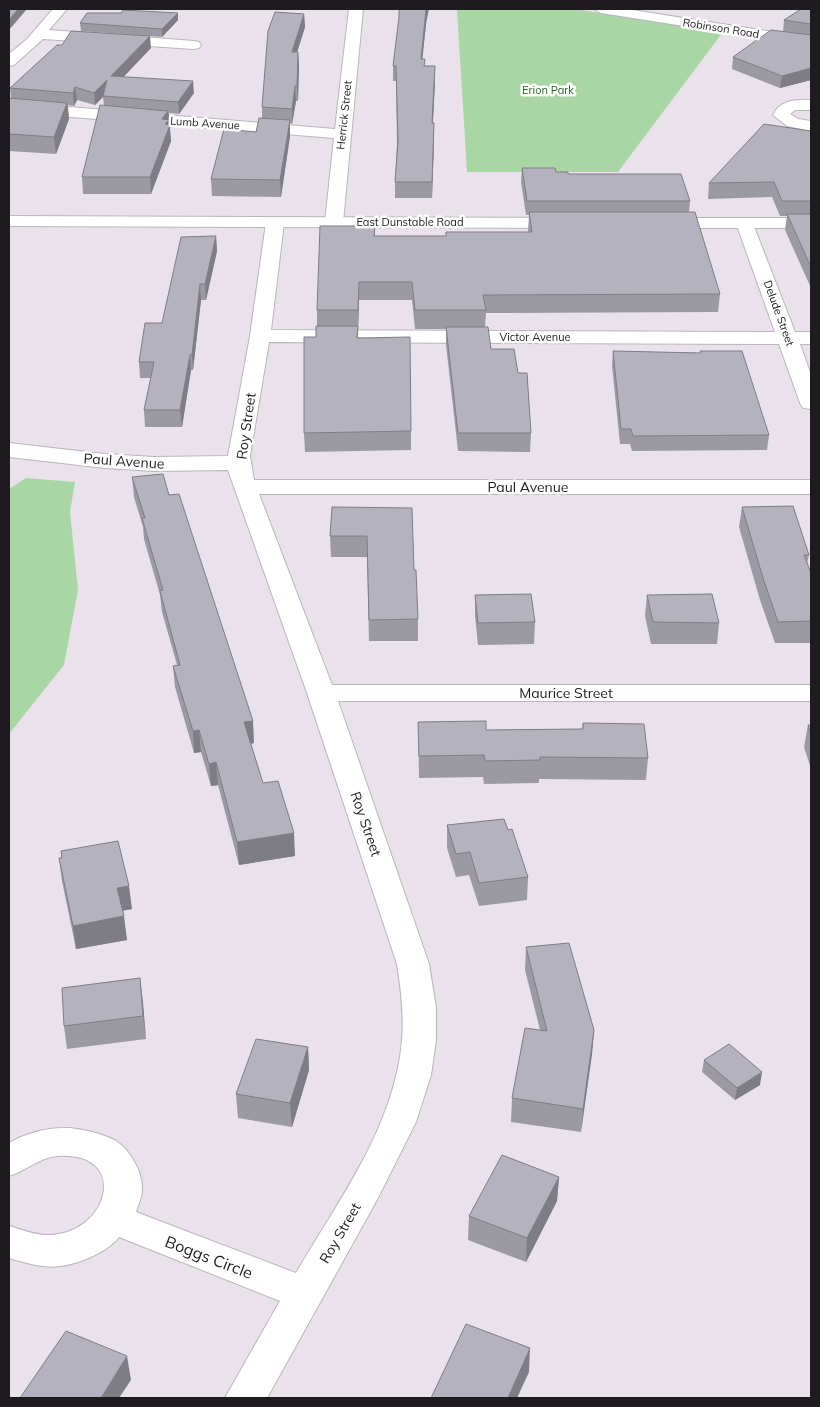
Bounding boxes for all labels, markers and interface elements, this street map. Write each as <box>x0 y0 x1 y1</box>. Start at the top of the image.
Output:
street label: Robinson Road <box>682 15 760 41</box>
street label: Herrick Street <box>333 80 355 150</box>
park label: Erion Park <box>522 83 574 97</box>
street label: Lumb Avenue <box>170 114 240 132</box>
street label: East Dunstable Road <box>356 215 464 229</box>
street label: Delude Street <box>761 278 797 348</box>
street label: Victor Avenue <box>499 330 571 344</box>
street label: Roy Street <box>232 391 260 461</box>
street label: Paul Avenue <box>83 449 165 473</box>
street label: Paul Avenue <box>487 478 569 496</box>
street label: Maurice Street <box>519 684 613 702</box>
street label: Roy Street <box>347 789 385 859</box>
street label: Roy Street <box>315 1199 365 1267</box>
street label: Boggs Circle <box>162 1231 256 1283</box>

